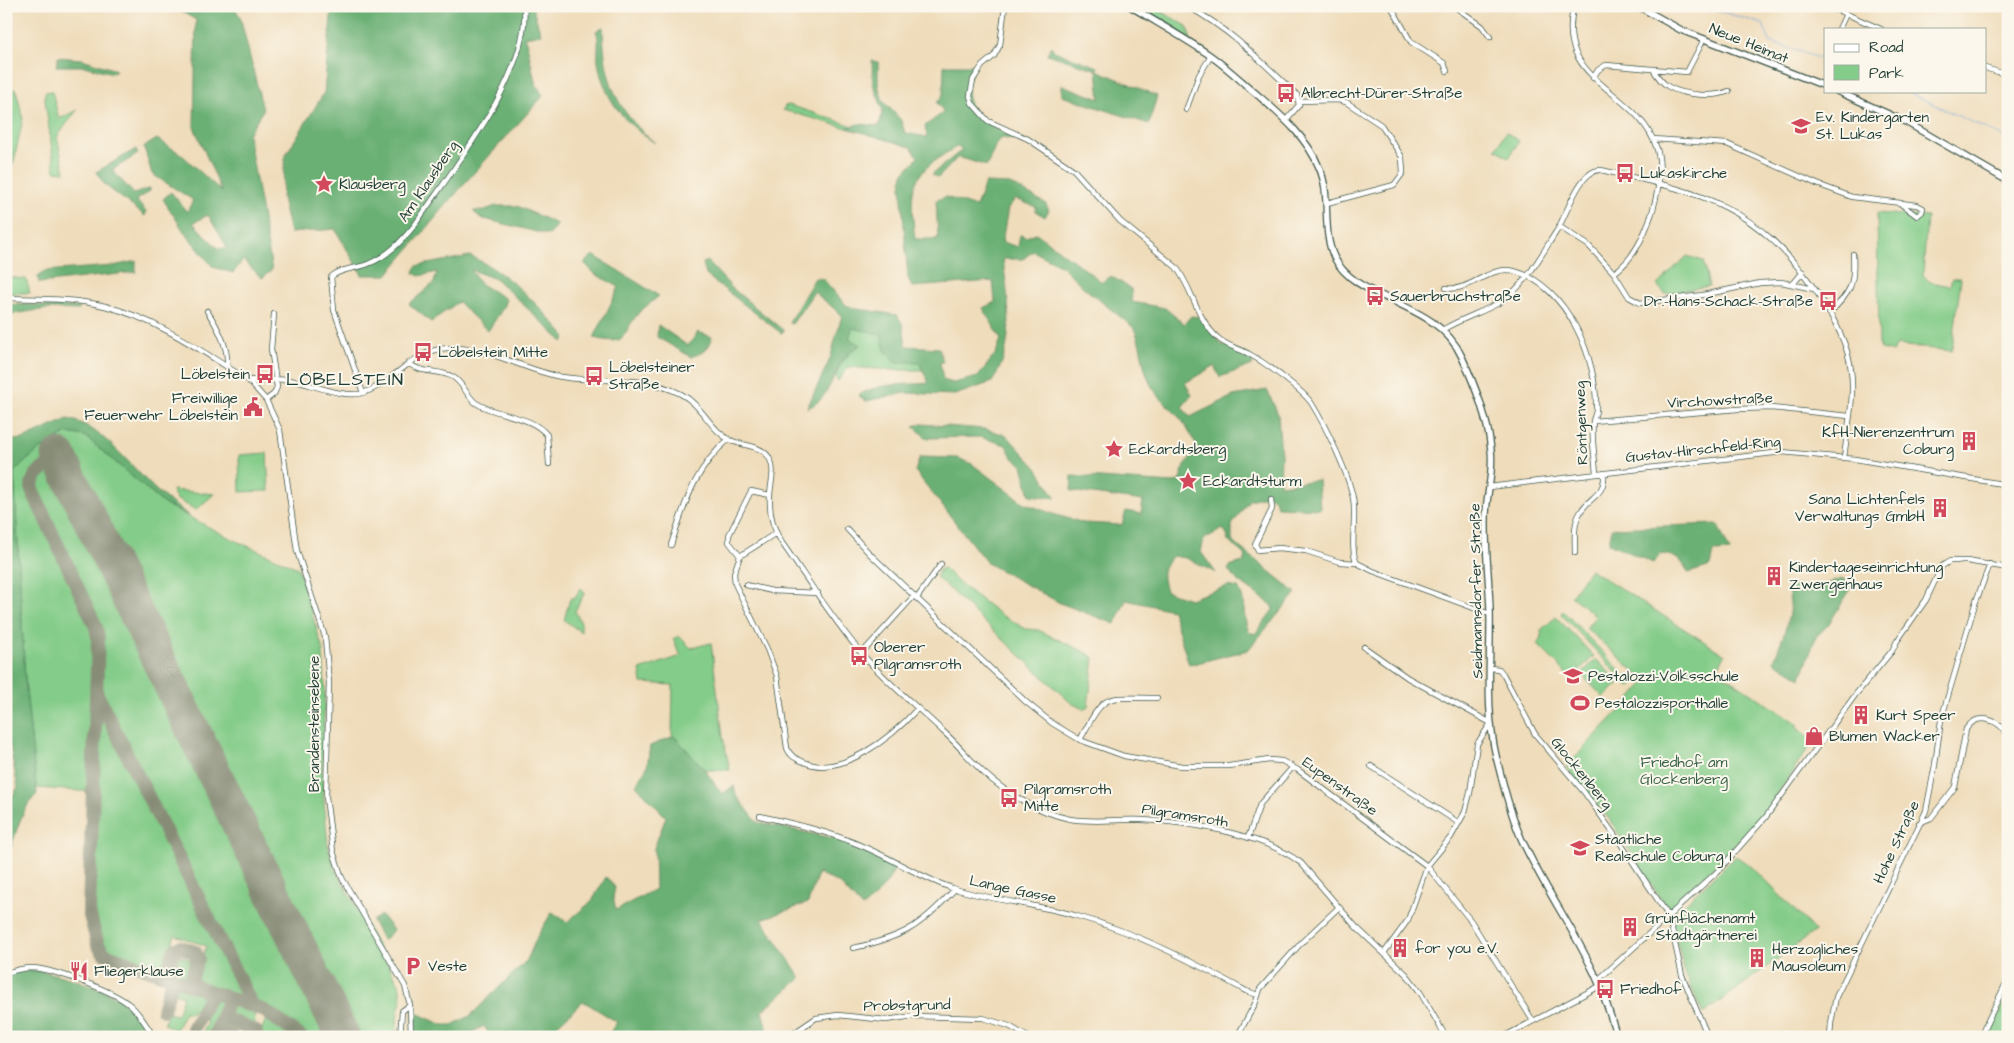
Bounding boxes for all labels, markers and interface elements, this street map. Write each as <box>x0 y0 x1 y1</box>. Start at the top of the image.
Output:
street label: Neue Heimat <box>1706 18 1792 69</box>
legend <box>1824 28 1986 92</box>
text: Road <box>1869 37 1904 58</box>
text: Park <box>1869 63 1904 84</box>
bus stop icon: Albrecht-Dürer-Straße <box>1275 82 1297 104</box>
place label: Albrecht-Dürer-Straße <box>1301 83 1462 104</box>
place label: Ev. Kindergarten St. Lukas <box>1816 107 1930 145</box>
school or university icon: Ev. Kindergarten St. Lukas <box>1790 115 1812 137</box>
street label: Am Klausberg <box>393 136 464 227</box>
bus stop icon: Lukaskirche <box>1614 162 1636 184</box>
place label: Lukaskirche <box>1640 163 1727 184</box>
place icon: Klausberg <box>313 173 335 195</box>
place label: Klausberg <box>339 174 406 196</box>
bus stop icon: Sauerbruchstraße <box>1364 285 1386 307</box>
place label: Sauerbruchstraße <box>1390 286 1521 307</box>
bus stop icon: Dr.-Hans-Schack-Straße <box>1817 290 1839 312</box>
place label: Dr.-Hans-Schack-Straße <box>1644 291 1813 312</box>
bus stop icon: Löbelstein Mitte <box>412 341 434 363</box>
place label: Löbelstein Mitte <box>438 342 548 363</box>
place label: Löbelsteiner Straße <box>609 357 695 395</box>
bus stop icon: Löbelstein <box>254 363 276 385</box>
place label: Löbelstein <box>181 364 250 385</box>
bus stop icon: Löbelsteiner Straße <box>583 365 605 387</box>
district label: LÖBELSTEIN <box>286 367 404 392</box>
street label: Röntgenweg <box>1570 380 1594 465</box>
street label: Virchowstraße <box>1667 387 1773 414</box>
place label: Freiwillige Feuerwehr Löbelstein <box>84 388 238 426</box>
public building icon: Freiwillige Feuerwehr Löbelstein <box>242 396 264 418</box>
place label: KfH-Nierenzentrum Coburg <box>1822 422 1954 461</box>
building icon: KfH-Nierenzentrum Coburg <box>1958 430 1980 452</box>
street label: Gustav-Hirschfeld-Ring <box>1625 431 1782 469</box>
place icon: Eckardtsberg <box>1103 438 1125 460</box>
place label: Eckardtsberg <box>1129 439 1227 461</box>
place icon: Eckardtsturm <box>1177 470 1199 492</box>
place label: Eckardtsturm <box>1203 471 1302 492</box>
place label: Sana Lichtenfels Verwaltungs GmbH <box>1795 489 1925 528</box>
building icon: Sana Lichtenfels Verwaltungs GmbH <box>1929 497 1951 519</box>
street label: Seidmannsdorfer Straße <box>1464 503 1489 679</box>
place label: Kindertageseinrichtung Zwergenhaus <box>1789 557 1944 596</box>
building icon: Kindertageseinrichtung Zwergenhaus <box>1763 565 1785 587</box>
place label: Oberer Pilgramsroth <box>874 637 962 676</box>
bus stop icon: Oberer Pilgramsroth <box>848 645 870 667</box>
street label: Brandensteinsebene <box>304 656 325 792</box>
school or university icon: Pestalozzi-Volksschule <box>1562 665 1584 687</box>
place label: Pestalozzi-Volksschule <box>1588 666 1739 687</box>
sports icon: Pestalozzisporthalle <box>1569 692 1591 714</box>
place label: Pestalozzisporthalle <box>1595 693 1728 714</box>
building icon: Kurt Speer <box>1850 704 1872 726</box>
place label: Kurt Speer <box>1876 705 1956 726</box>
shop icon: Blumen Wacker <box>1803 725 1825 747</box>
place label: Blumen Wacker <box>1829 726 1940 747</box>
street label: Glockenberg <box>1545 732 1618 815</box>
street label: Eupenstraße <box>1298 752 1382 821</box>
park label: Friedhof am Glockenberg <box>1640 752 1728 791</box>
place label: Pilgramsroth Mitte <box>1024 779 1112 817</box>
bus stop icon: Pilgramsroth Mitte <box>998 787 1020 809</box>
street label: Hohe Straße <box>1868 797 1925 887</box>
street label: Pilgramsroth <box>1140 798 1230 834</box>
place label: Staatliche Realschule Coburg I <box>1595 829 1732 868</box>
school or university icon: Staatliche Realschule Coburg I <box>1569 837 1591 859</box>
street label: Lange Gasse <box>967 870 1058 910</box>
place label: Grünflächenamt - Stadtgärtnerei <box>1645 908 1757 947</box>
building icon: Grünflächenamt - Stadtgärtnerei <box>1619 916 1641 938</box>
building icon: for you e.V. <box>1389 937 1411 959</box>
place label: for you e.V. <box>1415 938 1499 960</box>
place label: Herzogliches Mausoleum <box>1772 939 1859 977</box>
building icon: Herzogliches Mausoleum <box>1746 947 1768 969</box>
parking icon: Veste <box>402 955 424 977</box>
place label: Veste <box>428 956 467 977</box>
restaurant icon: Fliegerklause <box>68 960 90 982</box>
place label: Fliegerklause <box>94 961 184 983</box>
bus stop icon: Friedhof <box>1594 978 1616 1000</box>
place label: Friedhof <box>1620 979 1682 1000</box>
street label: Probstgrund <box>863 994 951 1018</box>

